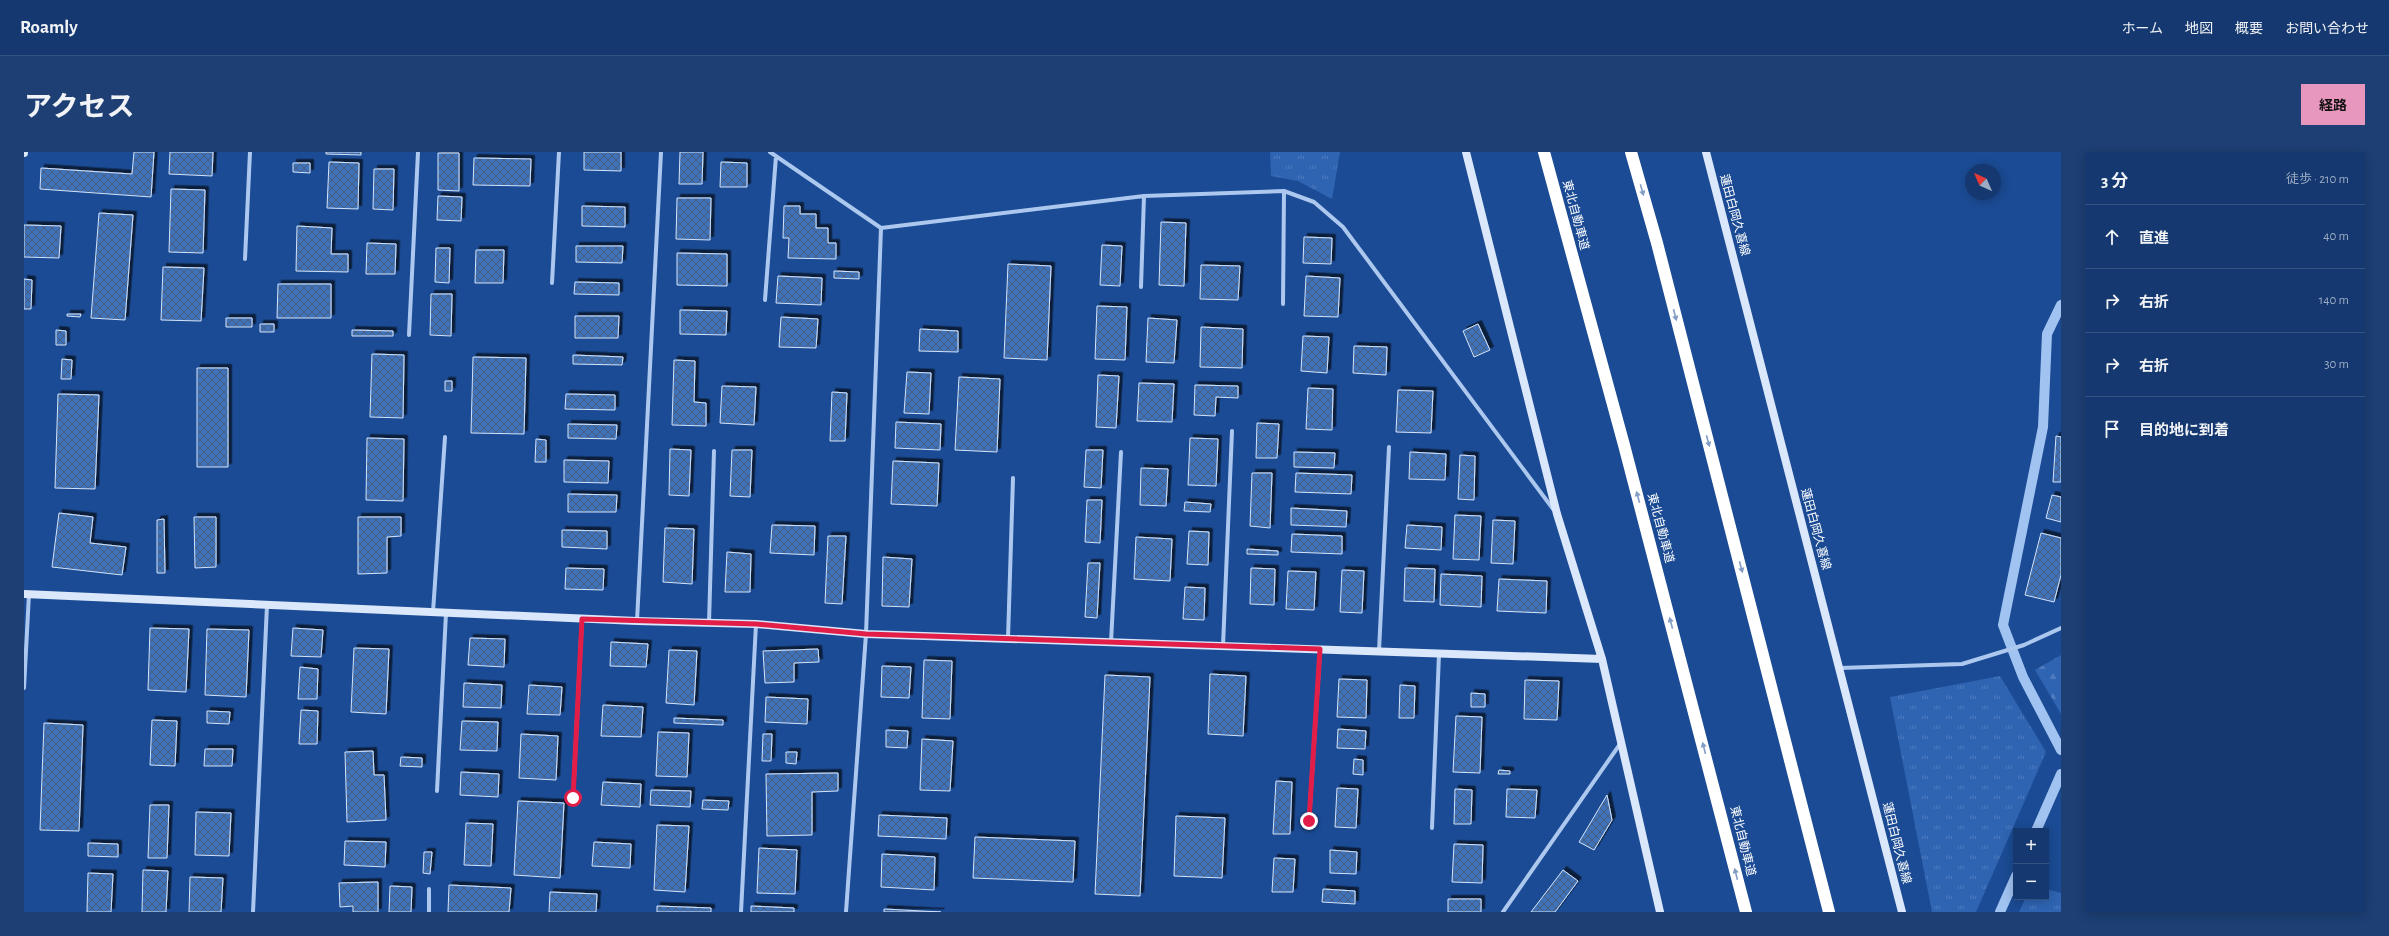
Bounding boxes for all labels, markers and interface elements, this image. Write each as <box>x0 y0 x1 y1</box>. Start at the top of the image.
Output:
text: Roamly <box>20 18 78 37</box>
text: ホーム <box>2121 22 2163 36</box>
text: 地図 <box>2185 22 2213 36</box>
text: 概要 <box>2235 22 2263 36</box>
text: お問い合わせ <box>2285 22 2369 36</box>
button: 経路 <box>2301 84 2365 125</box>
text: アクセス <box>24 94 135 122</box>
north arrow <box>1965 164 2001 200</box>
text: 3 分 <box>2101 172 2128 189</box>
street label: 蓮田白岡久喜線 <box>1718 173 1753 257</box>
text: 徒歩 · 210 m <box>2286 173 2349 186</box>
street label: 東北自動車道 <box>1561 178 1592 251</box>
one-way arrow <box>1639 184 1645 196</box>
icon: ahead <box>2101 226 2123 248</box>
text: 40 m <box>2323 230 2349 243</box>
text: 直進 <box>2139 231 2169 246</box>
icon: right <box>2101 290 2123 312</box>
text: 140 m <box>2319 294 2349 307</box>
text: 右折 <box>2139 295 2169 310</box>
one-way arrow <box>1673 309 1679 321</box>
icon: right <box>2101 354 2123 376</box>
text: 30 m <box>2324 358 2349 371</box>
text: 右折 <box>2139 359 2169 374</box>
icon: arrive <box>2101 418 2123 440</box>
text: 目的地に到着 <box>2139 423 2229 438</box>
one-way arrow <box>1705 435 1711 447</box>
street label: 蓮田白岡久喜線 <box>1799 487 1834 571</box>
one-way arrow <box>1635 491 1641 503</box>
street label: 東北自動車道 <box>1646 491 1677 564</box>
one-way arrow <box>1738 561 1744 573</box>
one-way arrow <box>1668 616 1674 628</box>
one-way arrow <box>1701 742 1707 754</box>
route start <box>564 789 582 807</box>
street label: 蓮田白岡久喜線 <box>1881 801 1914 885</box>
street label: 東北自動車道 <box>1728 804 1759 877</box>
route end <box>1300 812 1318 830</box>
map controls <box>2013 828 2049 900</box>
button: + <box>2013 828 2049 864</box>
button: − <box>2013 864 2049 900</box>
one-way arrow <box>1733 868 1739 880</box>

